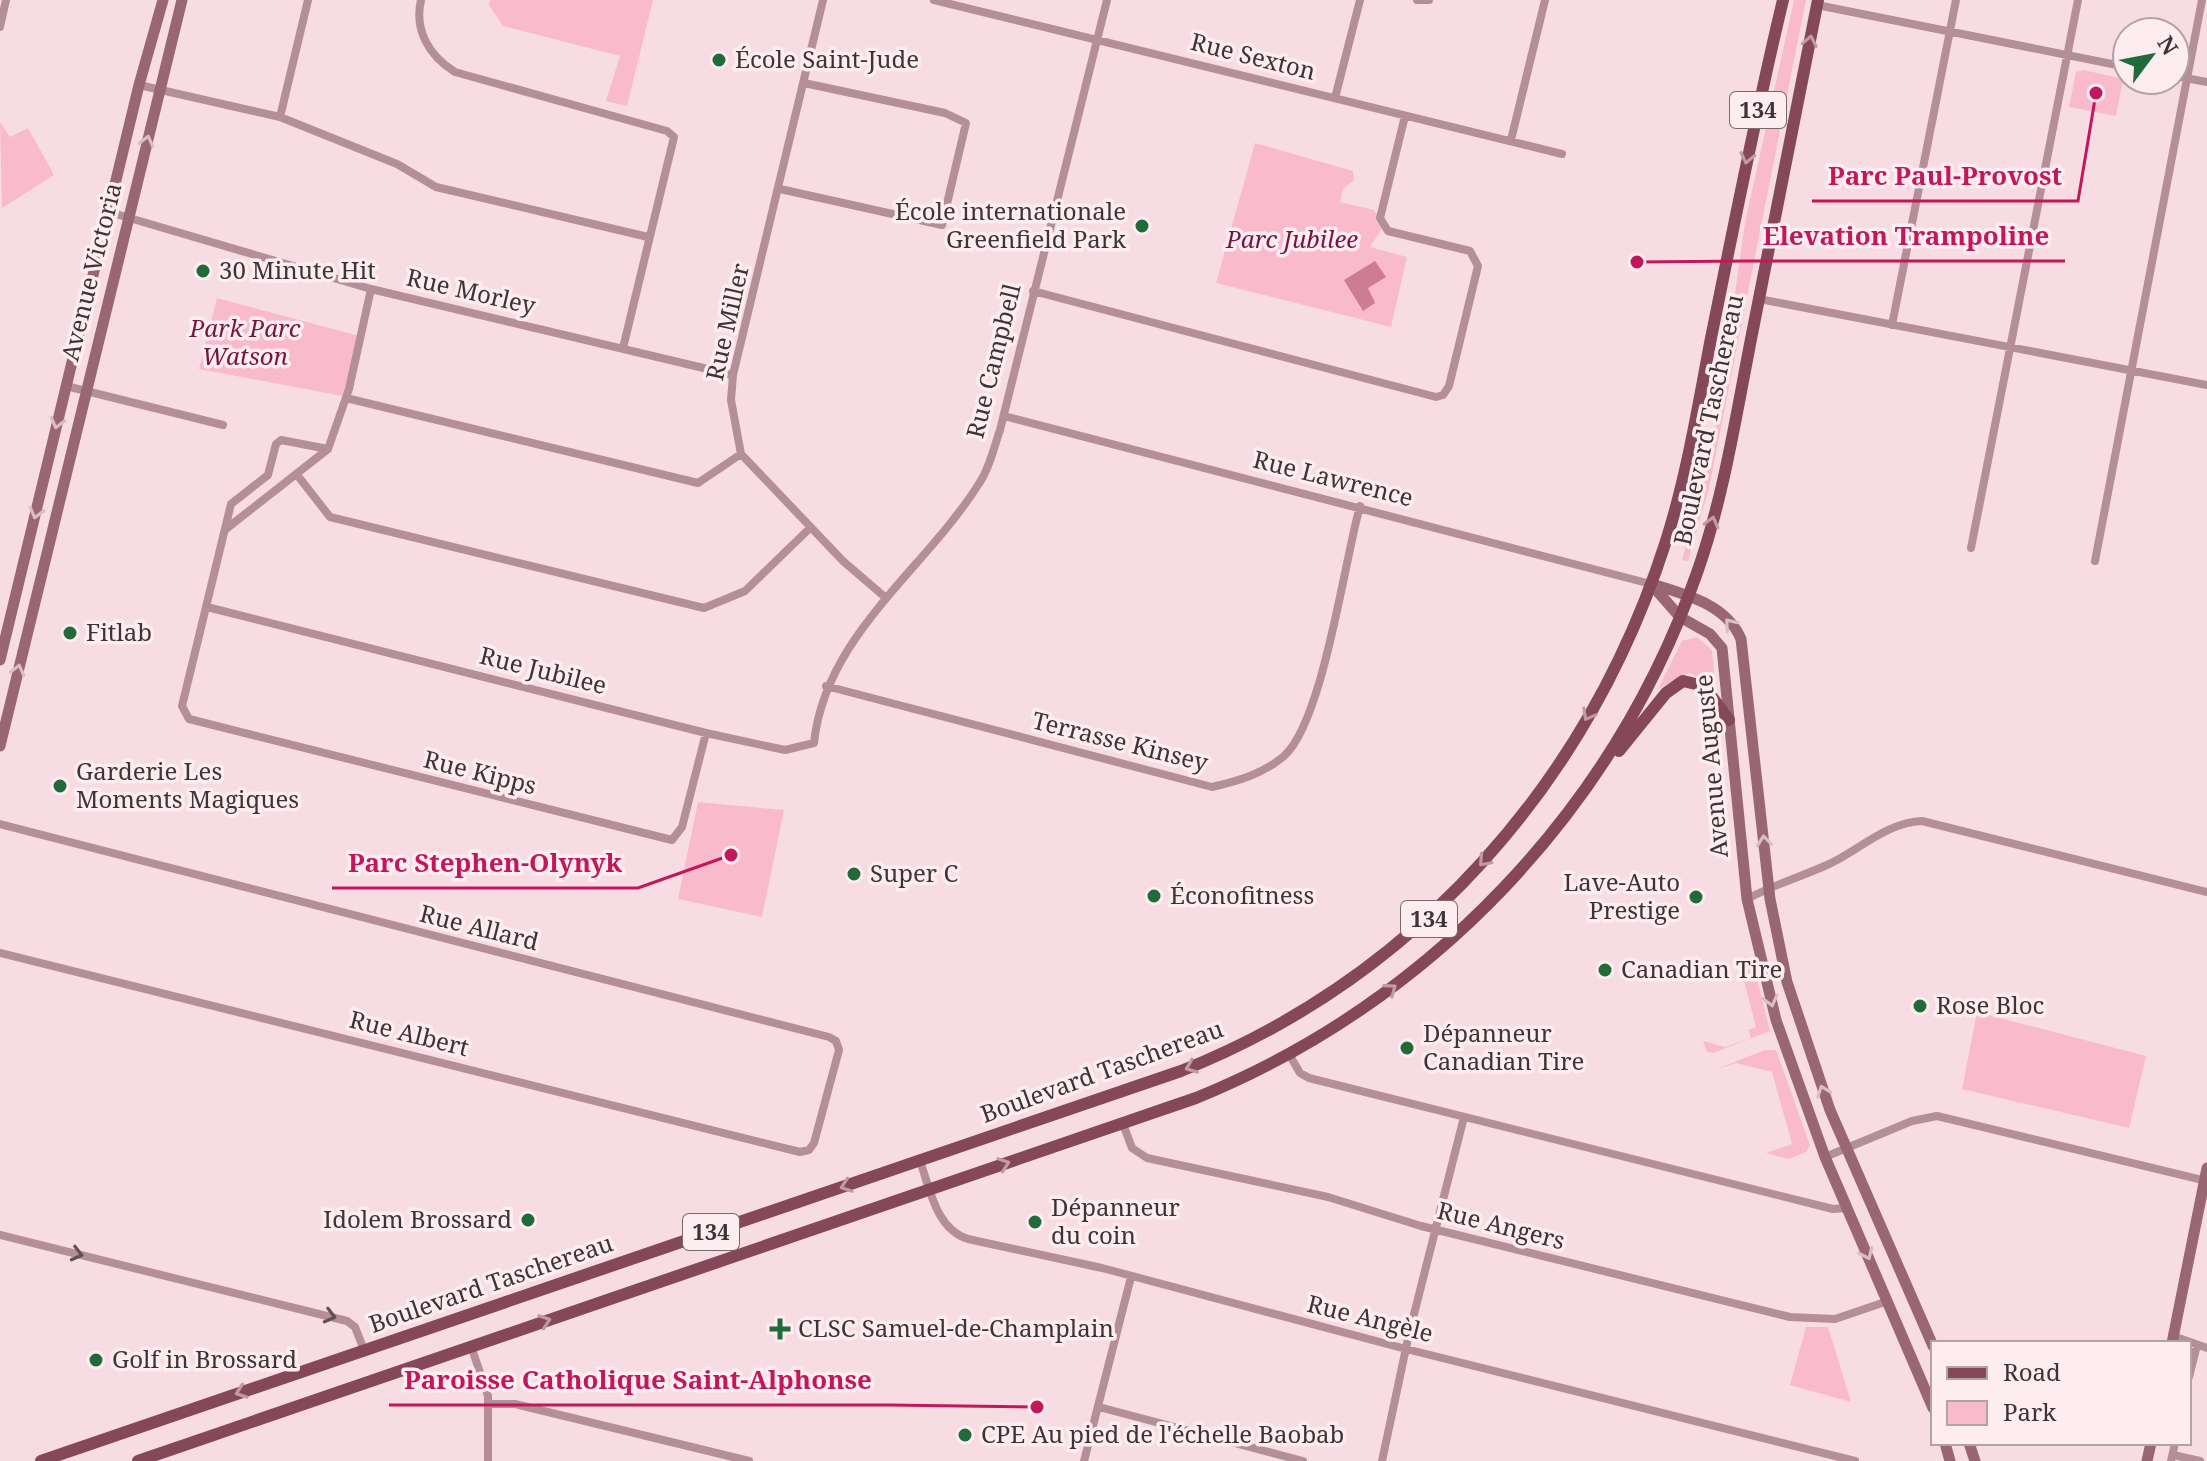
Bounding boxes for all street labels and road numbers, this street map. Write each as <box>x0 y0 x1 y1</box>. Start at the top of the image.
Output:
street label: Rue Sexton <box>1187 24 1319 87</box>
road number: 134 <box>1730 92 1786 128</box>
street label: Avenue Victoria <box>52 179 129 364</box>
street label: Rue Morley <box>404 260 540 322</box>
street label: Rue Miller <box>697 260 756 383</box>
street label: Rue Campbell <box>957 279 1028 441</box>
street label: Boulevard Taschereau <box>1665 291 1750 548</box>
street label: Rue Lawrence <box>1250 442 1417 513</box>
street label: Rue Jubilee <box>477 638 610 701</box>
street label: Avenue Auguste <box>1686 673 1735 859</box>
street label: Terrasse Kinsey <box>1029 703 1212 778</box>
street label: Rue Kipps <box>421 742 540 801</box>
street label: Rue Allard <box>416 896 543 957</box>
road number: 134 <box>1401 901 1457 937</box>
street label: Rue Albert <box>346 1002 472 1063</box>
street label: Boulevard Taschereau <box>976 1011 1227 1130</box>
street label: Rue Angers <box>1434 1193 1569 1256</box>
road number: 134 <box>683 1214 739 1250</box>
street label: Boulevard Taschereau <box>364 1225 617 1340</box>
street label: Rue Angèle <box>1304 1286 1437 1349</box>

